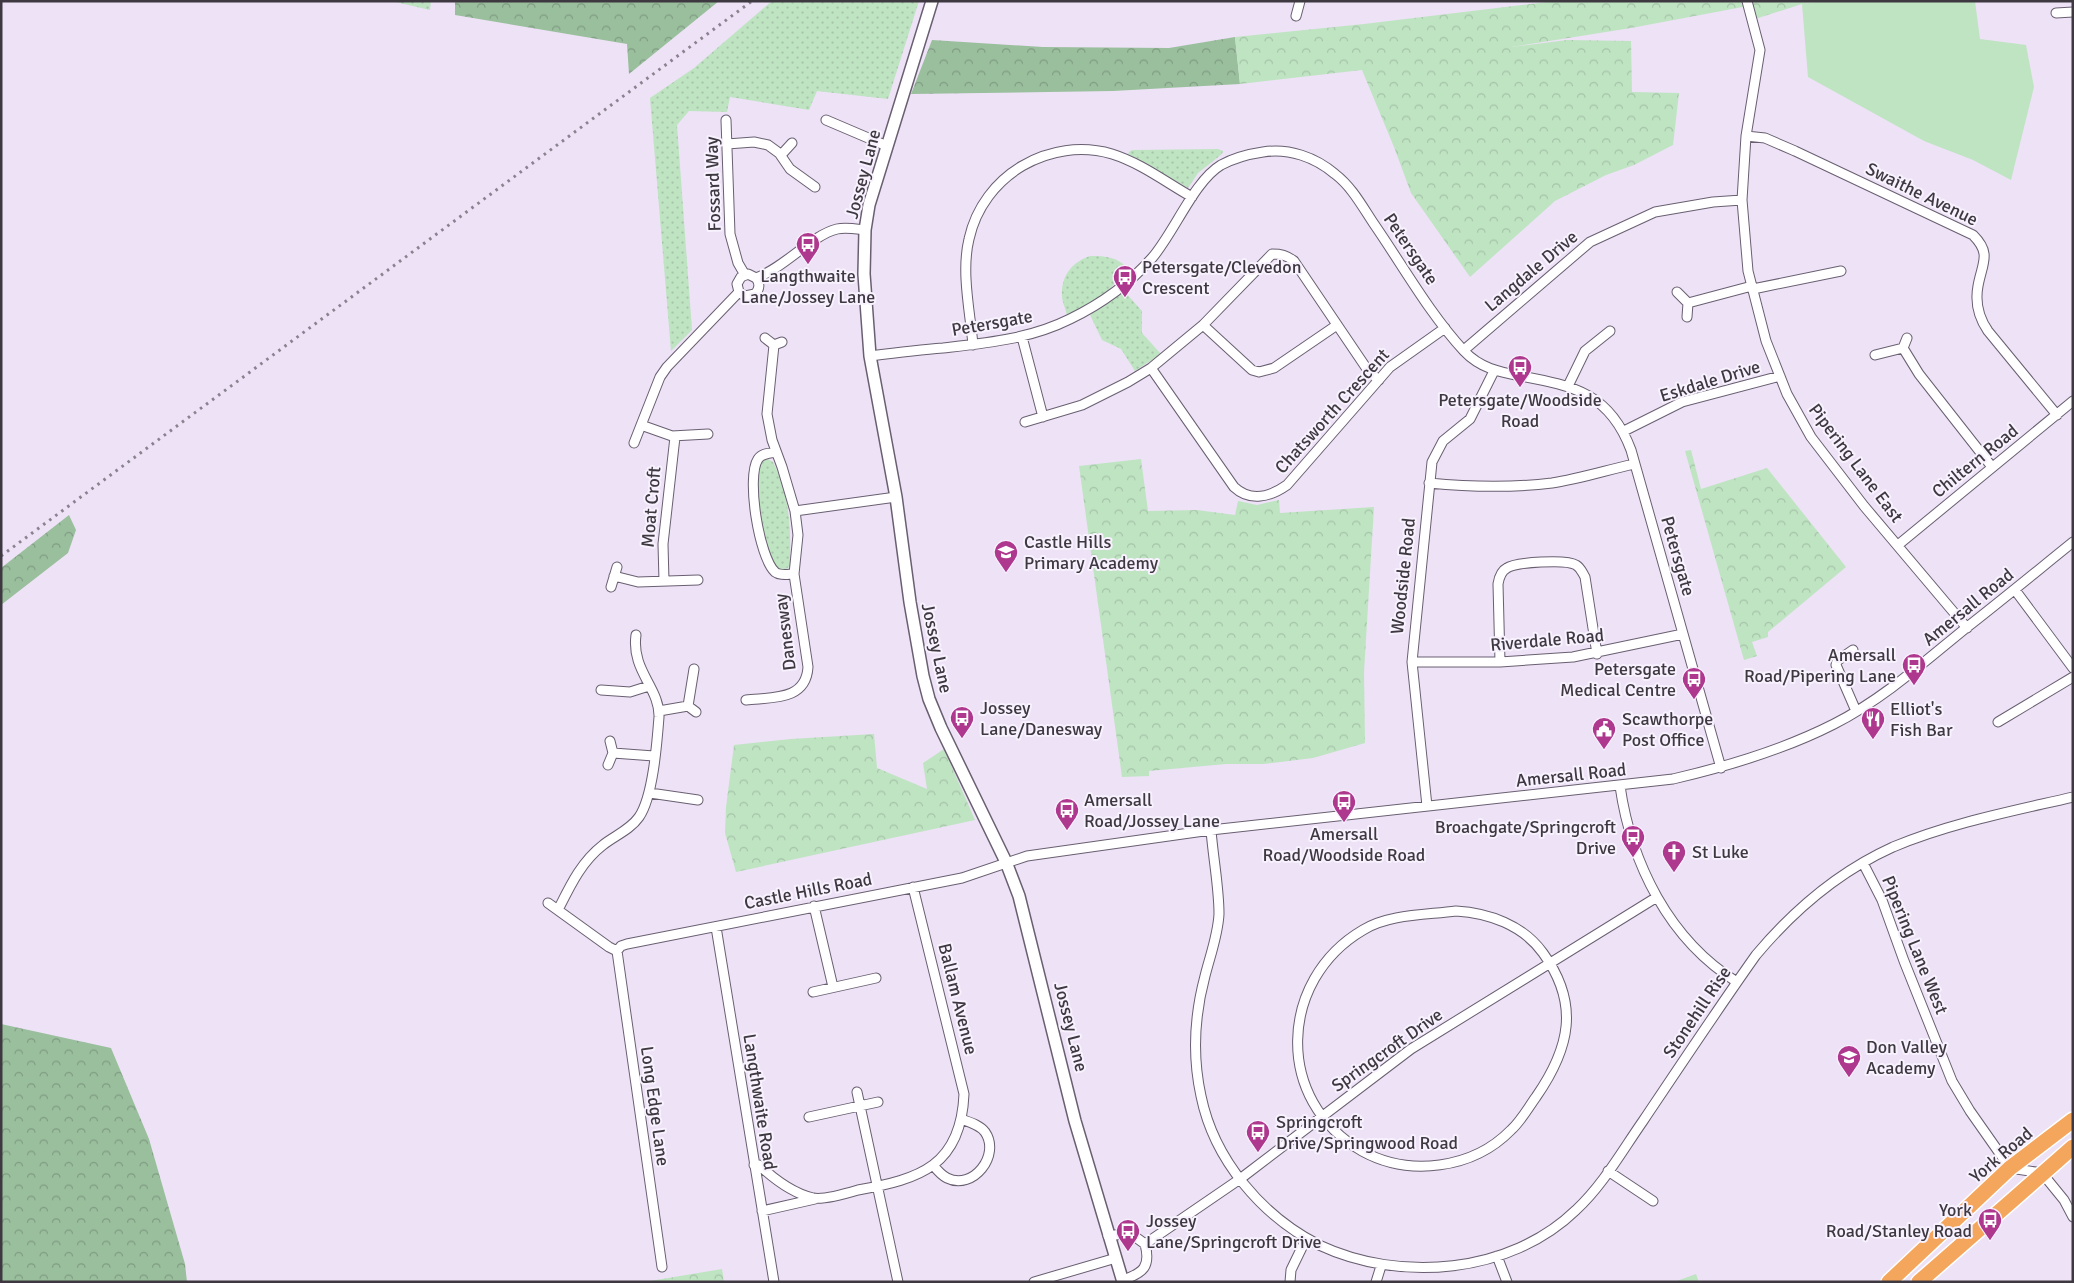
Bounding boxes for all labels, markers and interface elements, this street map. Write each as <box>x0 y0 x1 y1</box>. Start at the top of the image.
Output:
street label: Jossey Lane <box>841 127 885 221</box>
street label: Fossard Way <box>700 136 726 232</box>
street label: Swaithe Avenue <box>1862 157 1982 231</box>
street label: Petersgate <box>1379 209 1443 289</box>
street label: Langdale Drive <box>1480 226 1582 316</box>
bus stop icon: Langthwaite Lane/Jossey Lane <box>795 231 821 265</box>
place label: Petersgate/Clevedon Crescent <box>1142 256 1302 299</box>
bus stop icon: Petersgate/Clevedon Crescent <box>1112 264 1138 298</box>
place label: Langthwaite Lane/Jossey Lane <box>741 265 875 308</box>
street label: Petersgate <box>950 305 1034 341</box>
street label: Chatsworth Crescent <box>1270 344 1394 478</box>
bus stop icon: Petersgate/Woodside Road <box>1507 354 1533 388</box>
street label: Eskdale Drive <box>1657 355 1763 407</box>
place label: Petersgate/Woodside Road <box>1438 389 1602 432</box>
street label: Pipering Lane East <box>1804 399 1908 527</box>
street label: Chiltern Road <box>1927 420 2023 502</box>
street label: Moat Croft <box>637 465 666 548</box>
street label: Petersgate <box>1656 514 1700 598</box>
street label: Woodside Road <box>1386 517 1420 635</box>
place label: Castle Hills Primary Academy <box>1024 531 1159 574</box>
school or university icon: Castle Hills Primary Academy <box>993 539 1019 573</box>
street label: Amersall Road <box>1918 564 2018 650</box>
street label: Danesway <box>769 592 801 672</box>
street label: Jossey Lane <box>917 601 957 695</box>
street label: Riverdale Road <box>1489 624 1605 656</box>
place label: Amersall Road/Pipering Lane <box>1744 644 1896 687</box>
bus stop icon: Amersall Road/Pipering Lane <box>1901 652 1927 686</box>
place label: Petersgate Medical Centre <box>1560 658 1676 701</box>
bus stop icon: Petersgate Medical Centre <box>1681 666 1707 700</box>
place label: Jossey Lane/Danesway <box>980 697 1103 740</box>
place label: Elliot's Fish Bar <box>1890 698 1953 741</box>
bus stop icon: Jossey Lane/Danesway <box>949 705 975 739</box>
restaurant icon: Elliot's Fish Bar <box>1860 706 1886 740</box>
place label: Scawthorpe Post Office <box>1622 708 1713 751</box>
public building icon: Scawthorpe Post Office <box>1591 716 1617 750</box>
street label: Amersall Road <box>1515 758 1627 792</box>
place label: Amersall Road/Jossey Lane <box>1084 789 1220 832</box>
bus stop icon: Amersall Road/Woodside Road <box>1331 789 1357 823</box>
bus stop icon: Amersall Road/Jossey Lane <box>1054 797 1080 831</box>
place label: Broachgate/Springcroft Drive <box>1435 816 1616 859</box>
place label: Amersall Road/Woodside Road <box>1263 823 1425 866</box>
bus stop icon: Broachgate/Springcroft Drive <box>1620 824 1646 858</box>
church icon: St Luke <box>1661 839 1687 873</box>
place label: St Luke <box>1692 841 1749 863</box>
street label: Castle Hills Road <box>742 868 874 914</box>
street label: Pipering Lane West <box>1877 872 1953 1018</box>
street label: Ballam Avenue <box>934 941 982 1057</box>
street label: Stonehill Rise <box>1658 962 1736 1062</box>
street label: Jossey Lane <box>1049 980 1093 1074</box>
street label: Springcroft Drive <box>1327 1004 1447 1096</box>
street label: Langthwaite Road <box>738 1032 782 1172</box>
place label: Don Valley Academy <box>1866 1036 1948 1079</box>
school or university icon: Don Valley Academy <box>1836 1044 1862 1078</box>
street label: Long Edge Lane <box>636 1045 674 1167</box>
place label: Springcroft Drive/Springwood Road <box>1276 1111 1458 1154</box>
bus stop icon: Springcroft Drive/Springwood Road <box>1245 1119 1271 1153</box>
street label: York Road <box>1965 1122 2037 1188</box>
place label: York Road/Stanley Road <box>1826 1199 1972 1242</box>
bus stop icon: York Road/Stanley Road <box>1977 1207 2003 1241</box>
place label: Jossey Lane/Springcroft Drive <box>1146 1210 1321 1253</box>
bus stop icon: Jossey Lane/Springcroft Drive <box>1115 1218 1141 1252</box>

